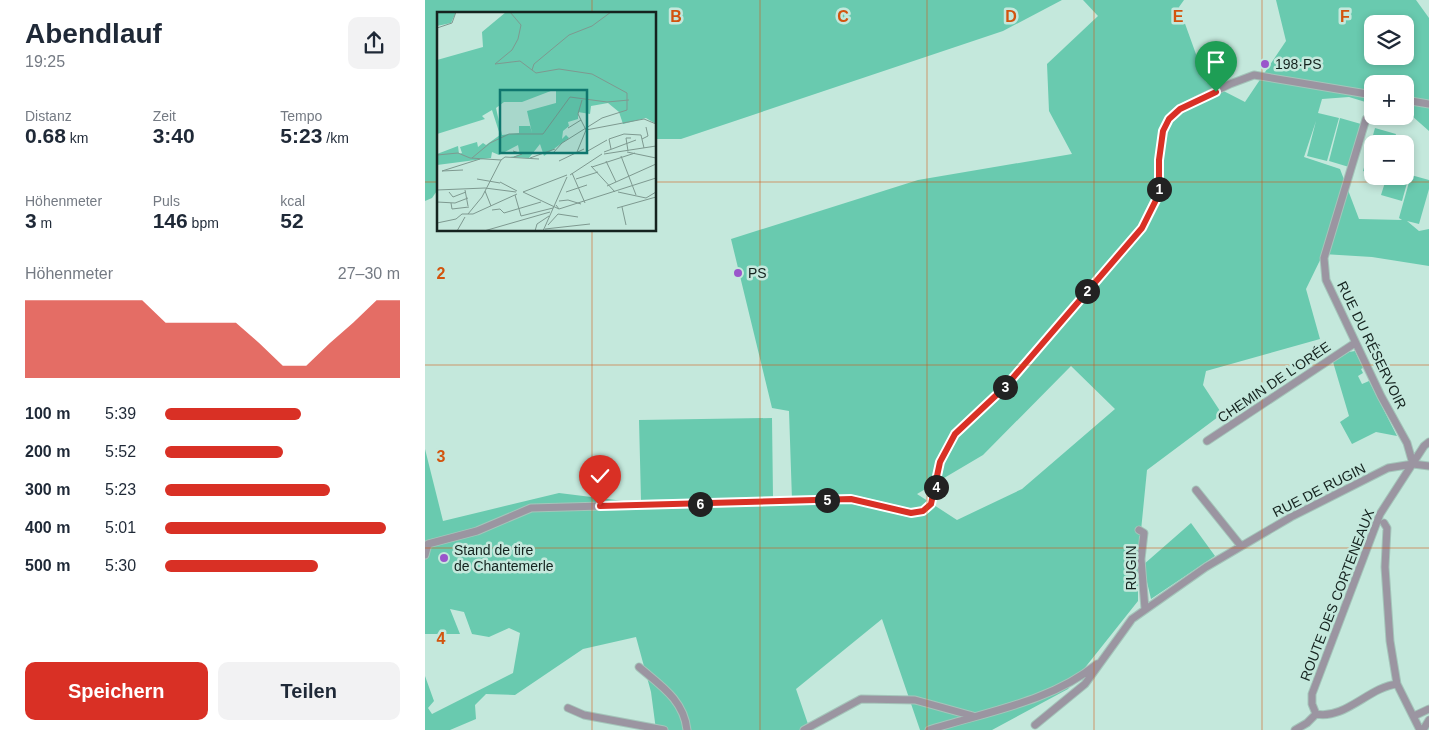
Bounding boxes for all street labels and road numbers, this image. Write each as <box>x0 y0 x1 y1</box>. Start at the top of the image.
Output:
street label: RUE DU RÉSERVOIR <box>1334 279 1410 411</box>
street label: CHEMIN DE L'ORÉE <box>1215 338 1333 426</box>
street label: RUE DE RUGIN <box>1270 460 1368 520</box>
street label: ROUTE DES CORTENEAUX <box>1297 506 1377 683</box>
street label: RUGIN <box>1123 545 1139 591</box>

